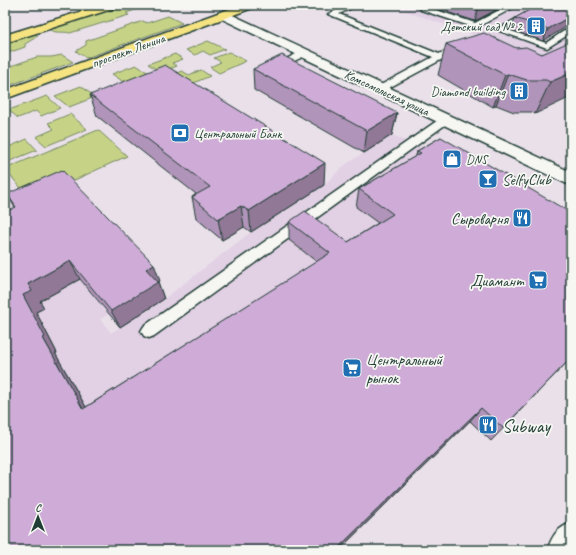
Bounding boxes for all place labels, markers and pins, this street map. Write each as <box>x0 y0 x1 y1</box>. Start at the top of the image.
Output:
building icon: Детский сад № 2 <box>525 15 547 37</box>
place label: Детский сад № 2 <box>441 19 523 35</box>
building icon: Diamond building <box>508 80 530 102</box>
place label: Diamond building <box>431 84 506 100</box>
bank icon: Центральный Банк <box>169 122 191 144</box>
place label: Центральный Банк <box>194 126 283 142</box>
shop icon: DNS <box>441 148 463 170</box>
place label: DNS <box>466 152 490 168</box>
bar icon: SelfyClub <box>477 168 499 190</box>
place label: SelfyClub <box>502 170 552 190</box>
restaurant icon: Сыроварня <box>511 207 533 229</box>
place label: Сыроварня <box>451 209 510 229</box>
supermarket icon: Диамант <box>527 269 549 291</box>
place label: Диамант <box>470 271 525 291</box>
place label: Центральный рынок <box>366 350 443 388</box>
supermarket icon: Центральный рынок <box>341 357 363 379</box>
restaurant icon: Subway <box>477 414 499 436</box>
place label: Subway <box>502 414 551 438</box>

